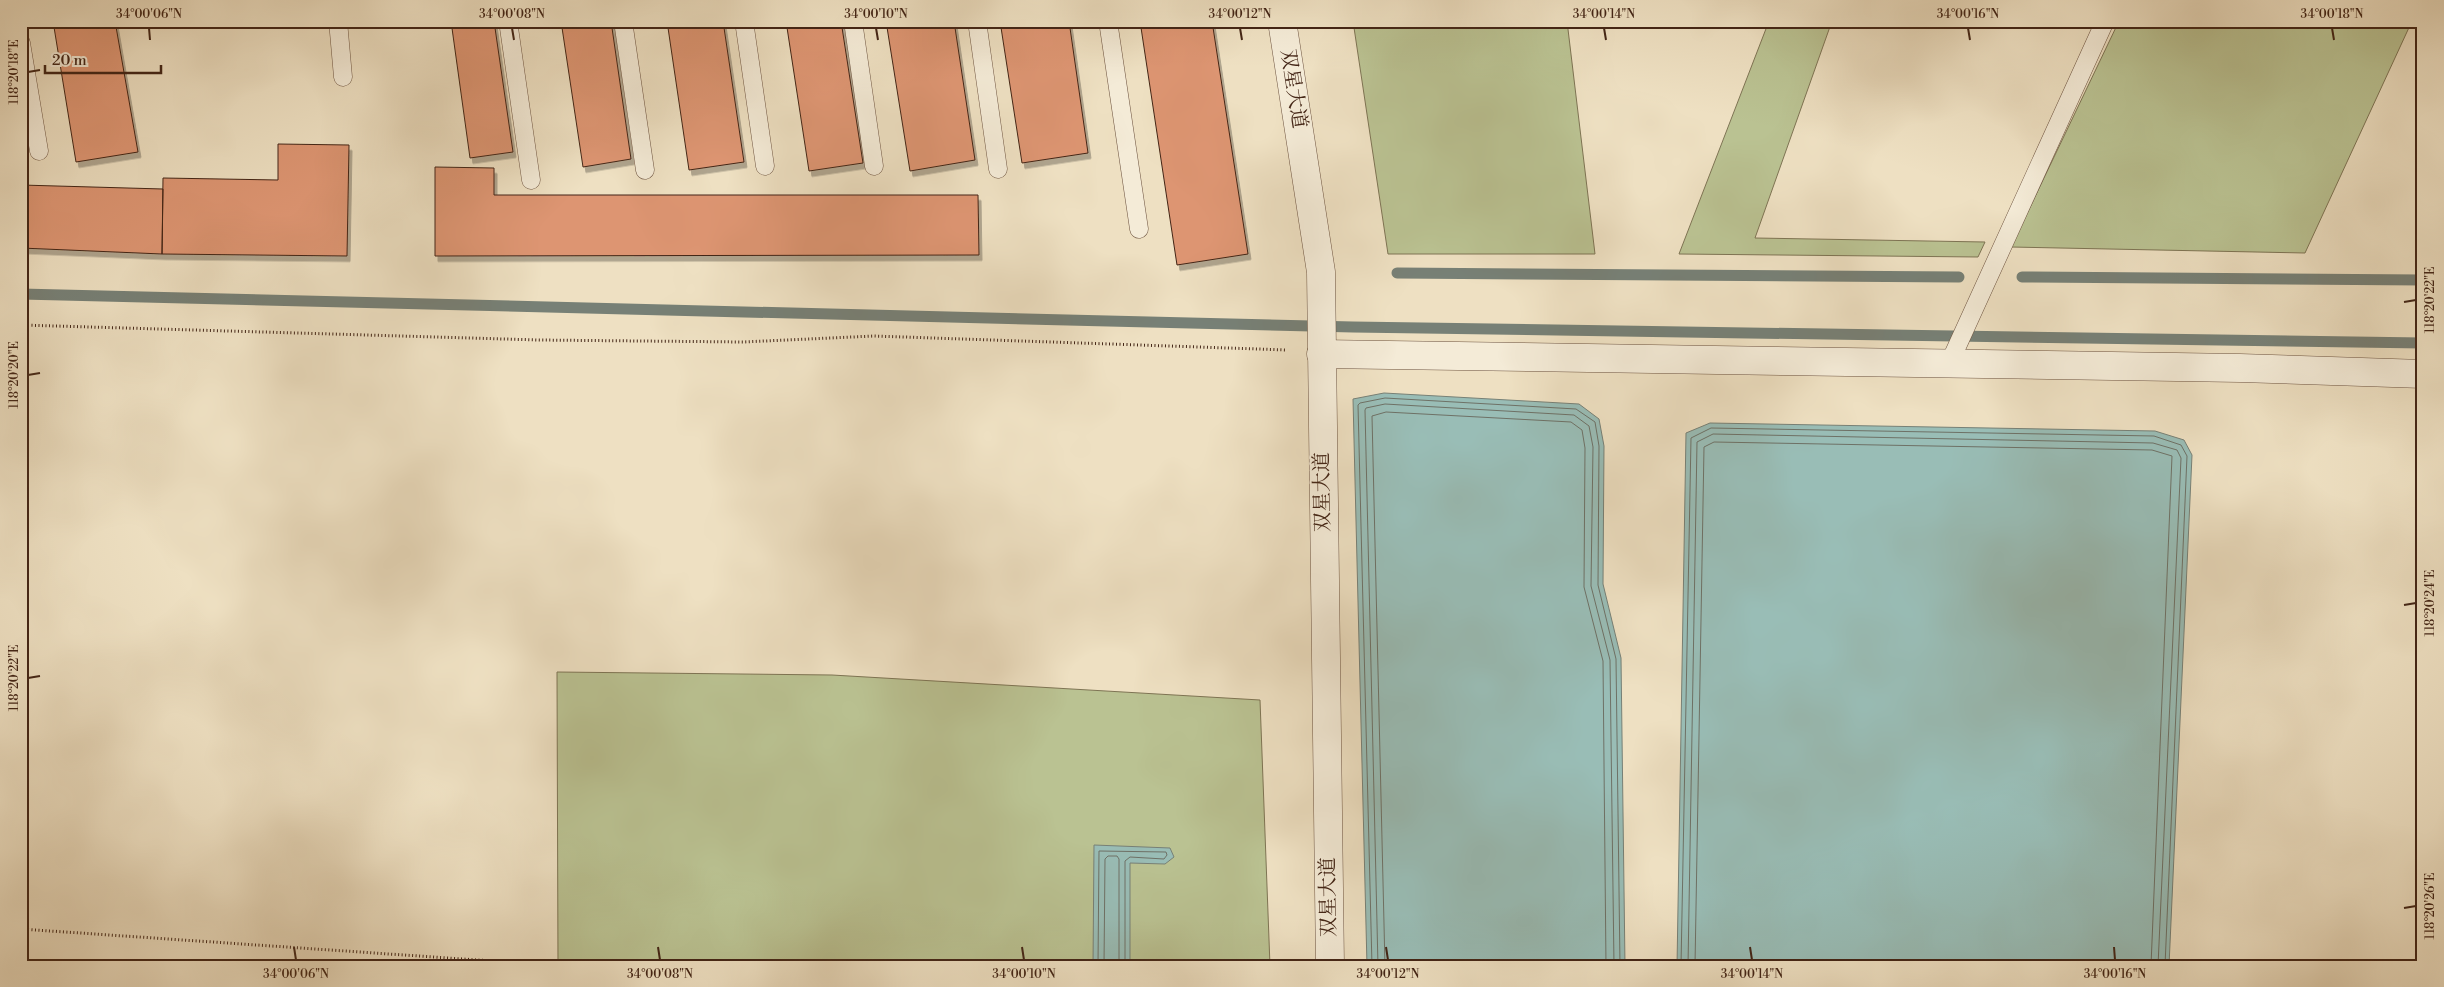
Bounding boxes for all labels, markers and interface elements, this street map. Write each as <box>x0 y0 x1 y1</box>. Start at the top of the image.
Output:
text: 34°00'06"N <box>116 7 182 22</box>
text: 34°00'08"N <box>479 7 545 22</box>
text: 34°00'10"N <box>844 7 908 22</box>
text: 34°00'12"N <box>1209 7 1271 22</box>
text: 34°00'14"N <box>1573 7 1635 22</box>
text: 34°00'16"N <box>1937 7 1999 22</box>
text: 34°00'18"N <box>2301 7 2364 22</box>
text: 118°20'18"E <box>7 39 22 105</box>
scale bar <box>45 42 161 74</box>
street label: 双星大道 <box>1274 48 1312 130</box>
text: 20 m <box>52 51 87 70</box>
text: 118°20'22"E <box>2423 267 2438 333</box>
text: 118°20'20"E <box>7 341 22 409</box>
street label: 双星大道 <box>1310 452 1336 532</box>
text: 118°20'24"E <box>2423 570 2438 636</box>
text: 118°20'22"E <box>7 645 22 711</box>
street label: 双星大道 <box>1316 857 1342 937</box>
text: 118°20'26"E <box>2423 873 2438 939</box>
text: 34°00'06"N <box>263 967 329 982</box>
text: 34°00'08"N <box>627 967 693 982</box>
text: 34°00'10"N <box>992 967 1056 982</box>
text: 34°00'12"N <box>1357 967 1419 982</box>
text: 34°00'14"N <box>1721 967 1783 982</box>
text: 34°00'16"N <box>2084 967 2146 982</box>

